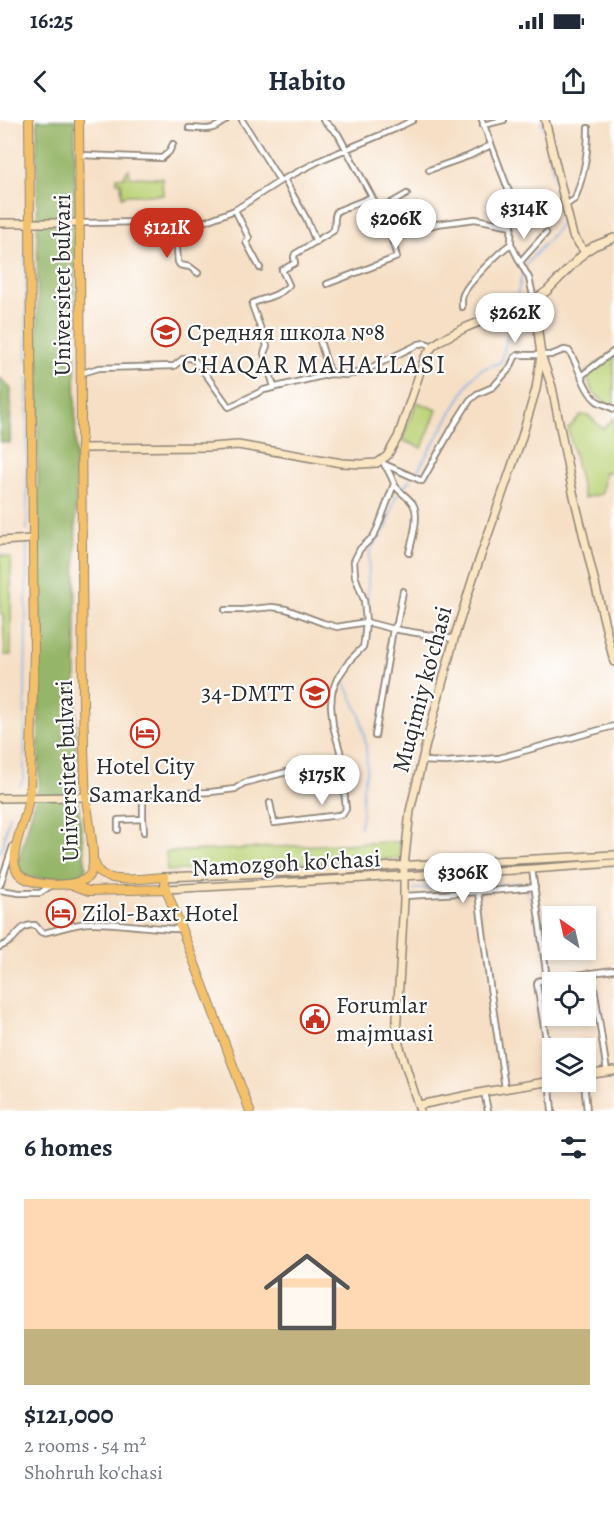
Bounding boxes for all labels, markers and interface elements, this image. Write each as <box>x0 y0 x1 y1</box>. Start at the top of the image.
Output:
text: 16:25 <box>30 6 73 36</box>
text: Habito <box>268 63 346 99</box>
icon: back <box>24 65 57 98</box>
icon: share <box>557 65 590 98</box>
pin: $314K <box>482 189 566 240</box>
street label: Universitet bulvari <box>46 194 78 376</box>
text: $314K <box>500 195 548 222</box>
pin: $206K <box>354 199 438 250</box>
text: $206K <box>370 205 422 232</box>
pin: $121K <box>125 208 209 259</box>
text: $121K <box>144 214 190 241</box>
pin: $262K <box>473 293 557 344</box>
text: $262K <box>489 299 541 326</box>
school or university icon: Средняя школа №8 <box>150 316 182 348</box>
place label: Средняя школа №8 <box>187 316 385 348</box>
district label: CHAQAR MAHALLASI <box>181 347 447 382</box>
street label: Muqimiy ko'chasi <box>384 602 460 776</box>
place label: 34-DMTT <box>201 677 294 709</box>
school or university icon: 34-DMTT <box>299 677 331 709</box>
street label: Universitet bulvari <box>48 679 86 863</box>
hotel icon: Hotel City Samarkand <box>129 717 161 749</box>
place label: Hotel City Samarkand <box>89 750 201 810</box>
pin: $175K <box>280 755 364 806</box>
text: $175K <box>299 761 345 788</box>
street label: Namozgoh ko'chasi <box>191 842 381 884</box>
pin: $306K <box>421 853 505 904</box>
text: $306K <box>438 859 488 886</box>
hotel icon: Zilol-Baxt Hotel <box>45 897 77 929</box>
place label: Zilol-Baxt Hotel <box>82 897 238 929</box>
north arrow <box>542 906 596 960</box>
map controls <box>542 906 596 1092</box>
button: locate <box>542 972 596 1026</box>
place label: Forumlar majmuasi <box>336 989 434 1049</box>
public building icon: Forumlar majmuasi <box>299 1003 331 1035</box>
button: layers <box>542 1038 596 1092</box>
text: 6 homes <box>24 1130 113 1165</box>
icon: filters <box>557 1131 590 1164</box>
icon: home <box>253 1238 361 1346</box>
text: $121,000 <box>24 1397 114 1432</box>
text: 2 rooms · 54 m² <box>24 1432 146 1459</box>
text: Shohruh ko'chasi <box>24 1459 163 1486</box>

